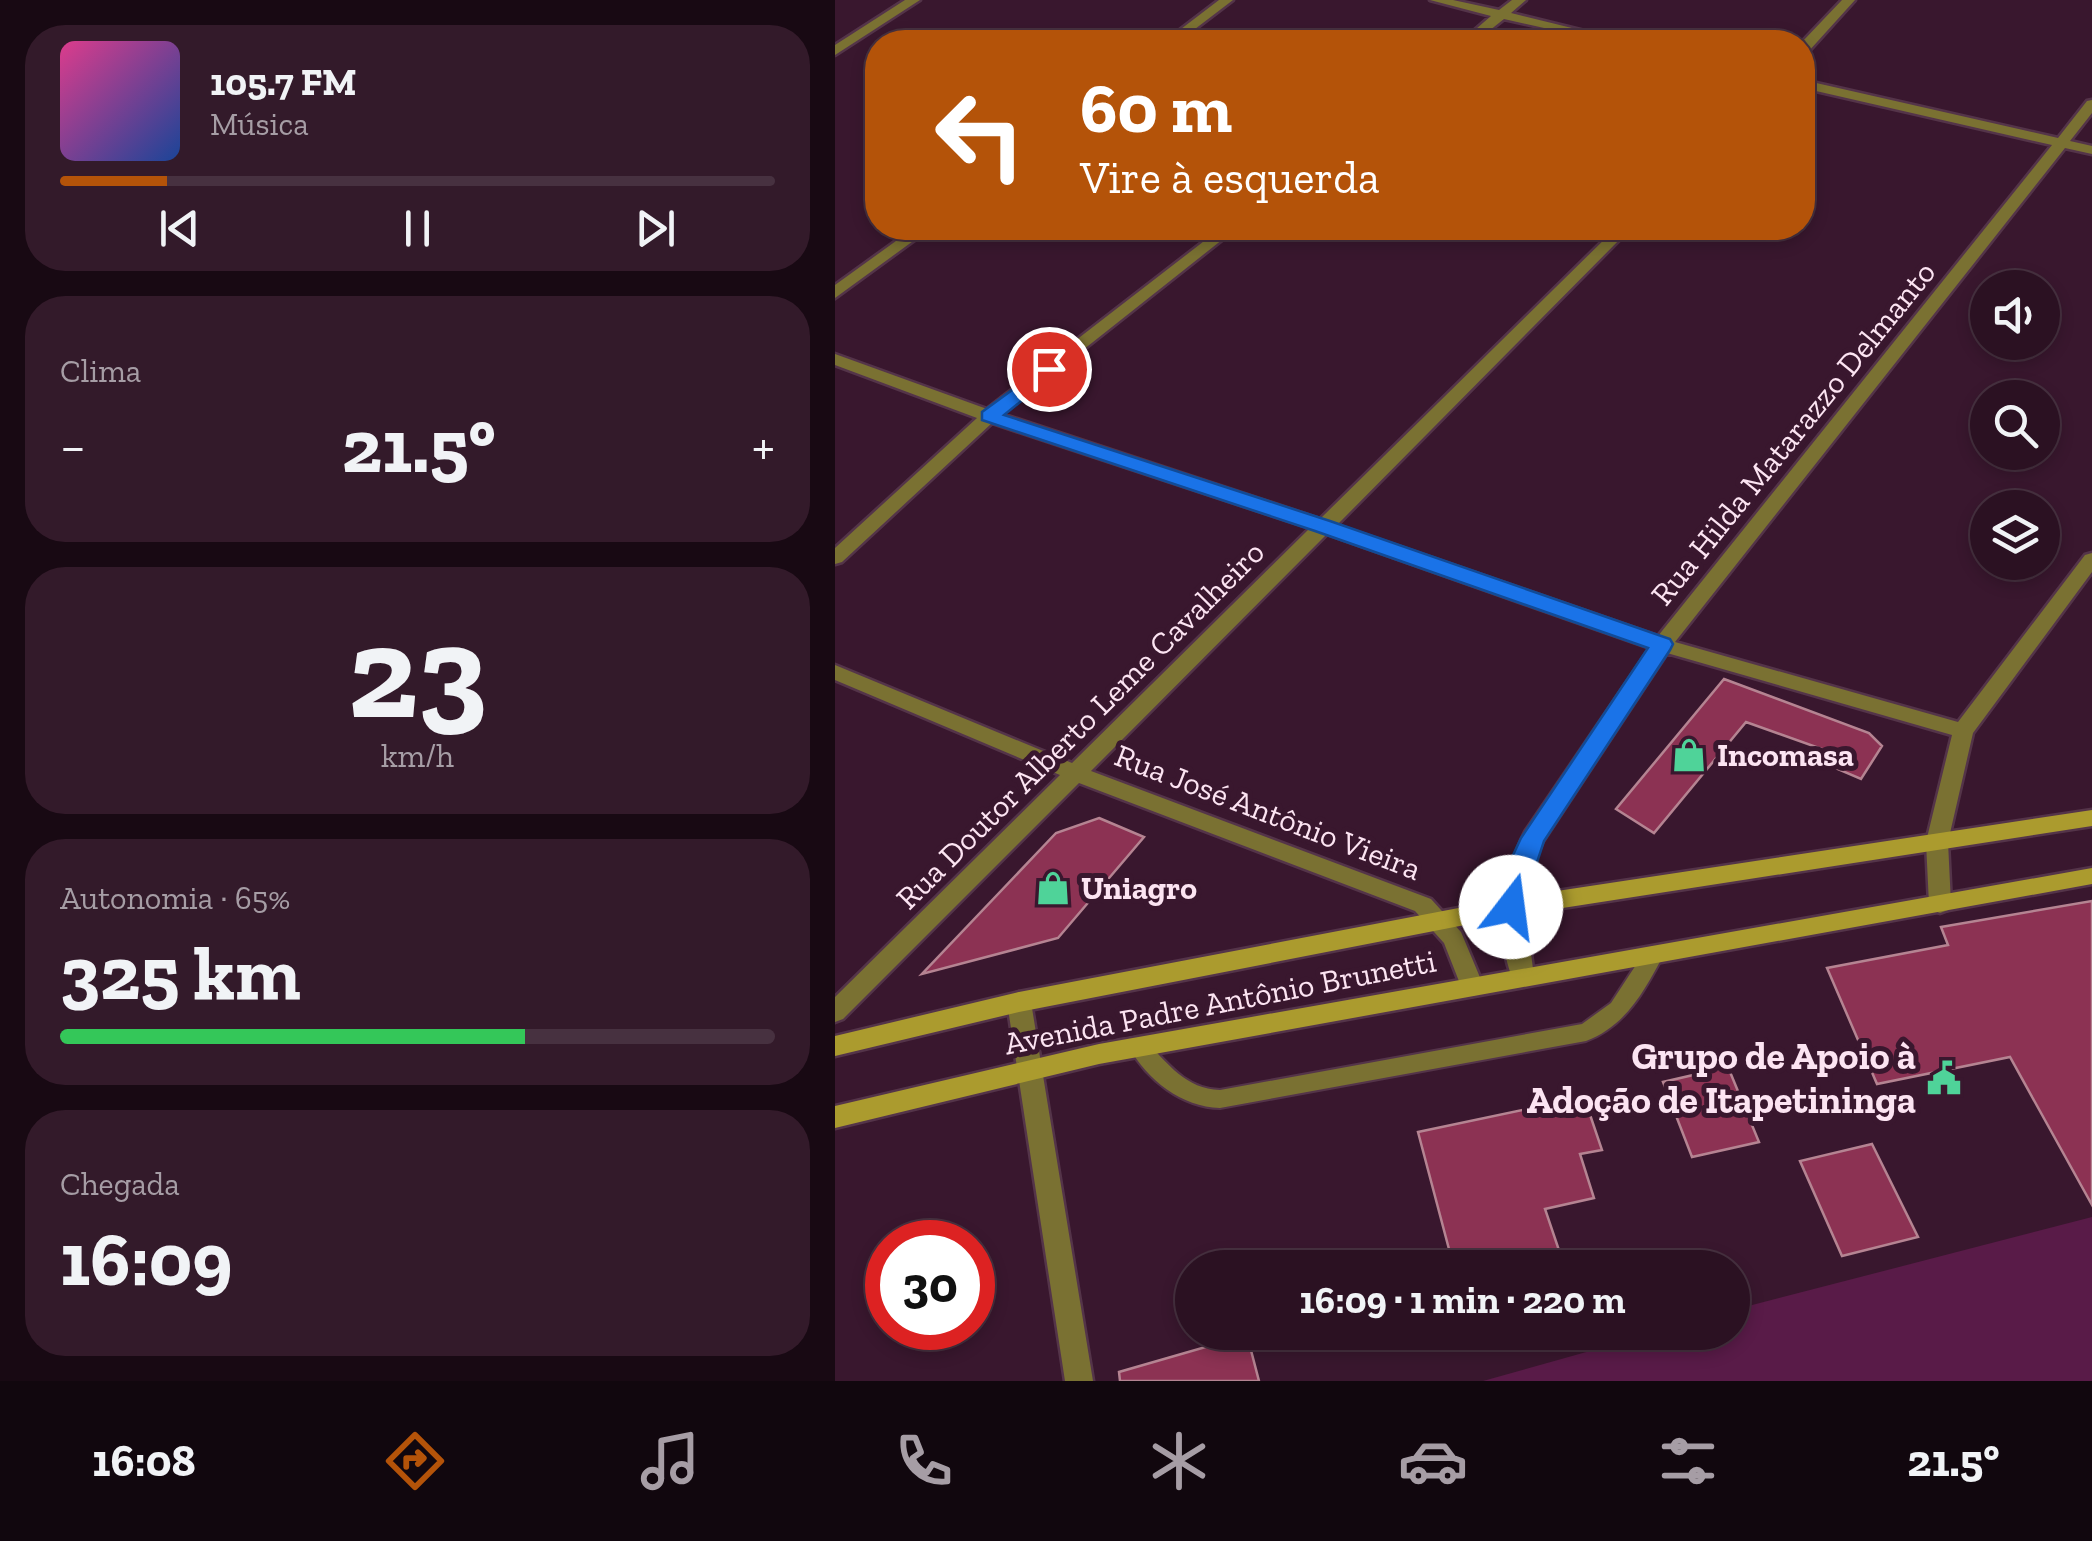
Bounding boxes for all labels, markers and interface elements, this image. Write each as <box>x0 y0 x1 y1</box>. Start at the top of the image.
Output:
text: 105.7 FM <box>210 59 356 105</box>
text: 60 m <box>1080 66 1232 150</box>
icon: left <box>915 70 1045 200</box>
text: Música <box>210 105 309 143</box>
text: Vire à esquerda <box>1080 151 1380 205</box>
icon: previous <box>152 201 207 256</box>
icon: pause <box>390 201 445 256</box>
icon: next <box>628 201 683 256</box>
street label: Rua Hilda Matarazzo Delmanto <box>1643 254 1943 612</box>
map controls <box>1970 270 2060 580</box>
button: sound <box>1970 270 2060 360</box>
pin <box>1007 327 1092 412</box>
icon: arrive <box>1022 342 1077 397</box>
text: Clima <box>60 352 141 390</box>
button: search <box>1970 380 2060 470</box>
text: 21.5° <box>342 401 496 491</box>
text: − <box>60 413 86 479</box>
text: + <box>752 413 775 479</box>
button: layers <box>1970 490 2060 580</box>
street label: Rua Doutor Alberto Leme Cavalheiro <box>888 533 1272 917</box>
text: 23 <box>348 594 487 750</box>
street label: Rua José Antônio Vieira <box>1110 736 1426 888</box>
shop icon: Incomasa <box>1670 736 1708 774</box>
place label: Incomasa <box>1717 736 1854 774</box>
text: km/h <box>381 737 454 775</box>
position arrow <box>1459 855 1563 959</box>
shop icon: Uniagro <box>1034 869 1072 907</box>
place label: Uniagro <box>1081 869 1197 907</box>
text: Autonomia · 65% <box>60 879 290 917</box>
text: 325 km <box>60 928 301 1018</box>
street label: Avenida Padre Antônio Brunetti <box>1001 941 1439 1063</box>
place label: Grupo de Apoio à Adoção de Itapetininga <box>1527 1033 1916 1123</box>
public building icon: Grupo de Apoio à Adoção de Itapetininga <box>1925 1059 1963 1097</box>
text: Chegada <box>60 1165 180 1203</box>
text: 16:09 <box>60 1214 232 1304</box>
speed limit sign: 30 <box>865 1220 995 1350</box>
text: 16:09 · 1 min · 220 m <box>1299 1277 1626 1323</box>
icon: directions <box>380 1426 450 1496</box>
icon: music <box>635 1426 705 1496</box>
icon: phone <box>889 1426 959 1496</box>
icon: climate <box>1144 1426 1214 1496</box>
icon: car <box>1398 1426 1468 1496</box>
icon: filters <box>1653 1426 1723 1496</box>
text: 16:08 <box>92 1434 196 1488</box>
text: 21.5° <box>1907 1434 2000 1488</box>

